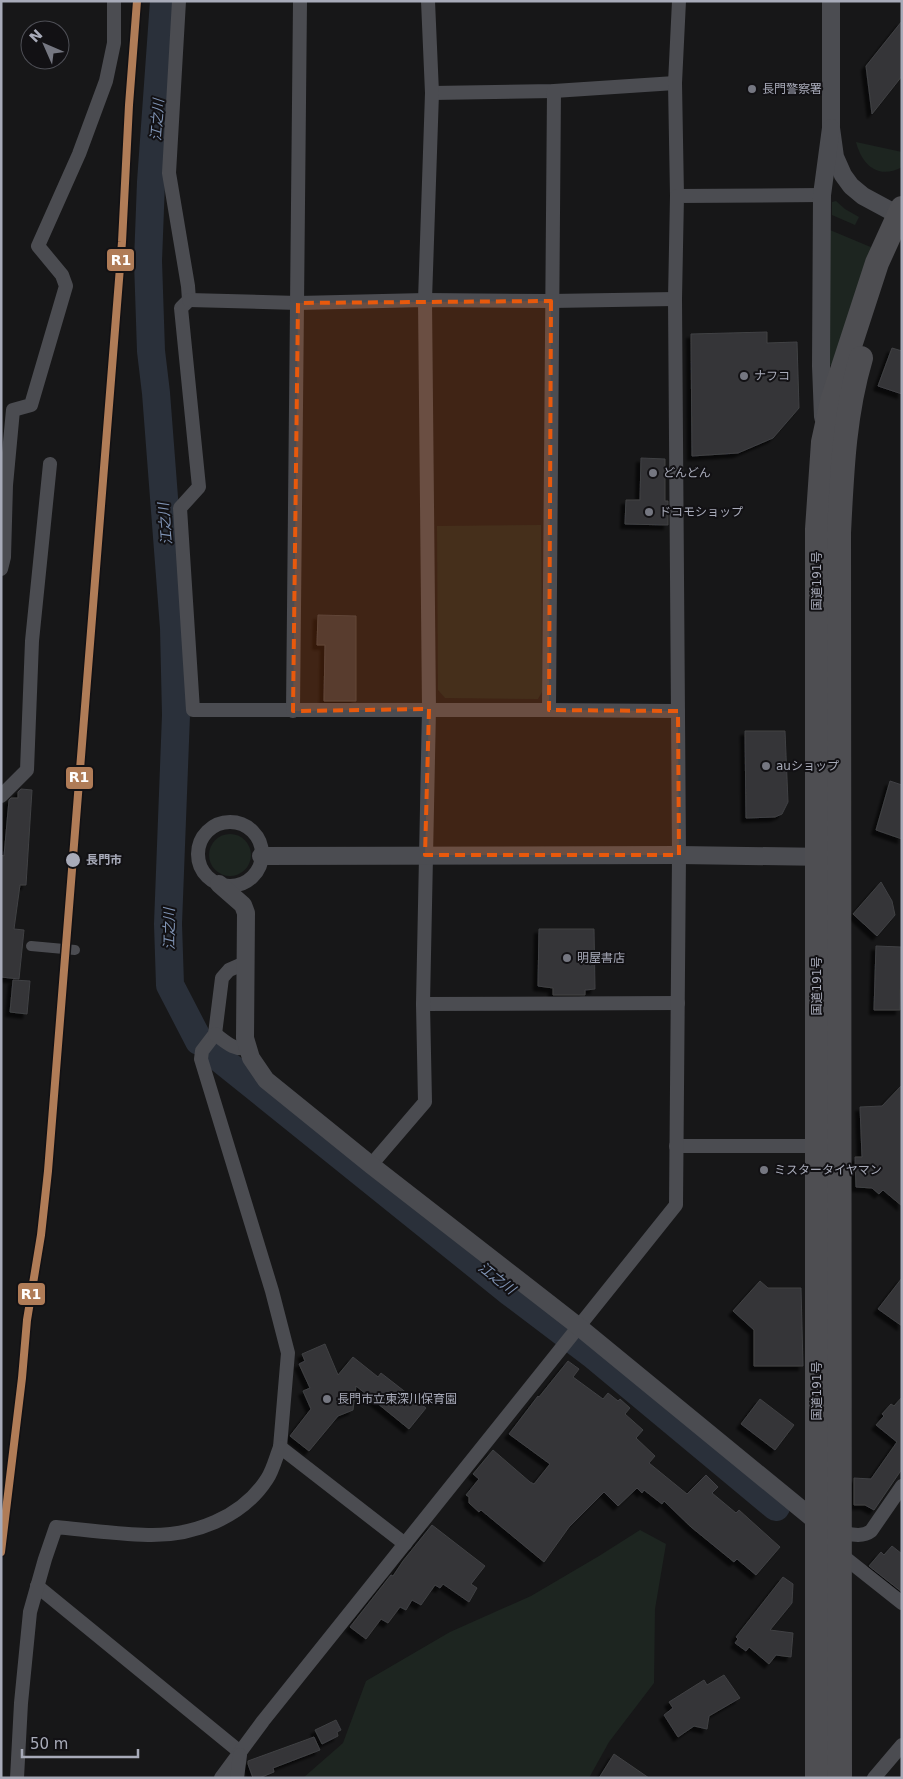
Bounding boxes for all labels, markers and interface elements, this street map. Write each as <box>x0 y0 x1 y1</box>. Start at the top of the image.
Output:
north arrow <box>20 20 70 70</box>
text: N <box>26 26 46 46</box>
place label: 長門警察署 <box>762 82 822 96</box>
marker: 長門警察署 <box>746 83 758 95</box>
water label: 江之川 <box>148 96 167 142</box>
line badge: R1 <box>106 248 135 272</box>
text: R1 <box>111 252 131 268</box>
place label: ナフコ <box>754 369 790 383</box>
marker: ナフコ <box>738 370 750 382</box>
place label: どんどん <box>663 466 711 480</box>
marker: どんどん <box>647 467 659 479</box>
water label: 江之川 <box>155 500 175 546</box>
place label: ドコモショップ <box>659 505 743 519</box>
marker: ドコモショップ <box>643 506 655 518</box>
street label: 国道191号 <box>810 552 824 610</box>
place label: auショップ <box>776 759 839 773</box>
marker: auショップ <box>760 760 772 772</box>
line badge: R1 <box>65 766 94 790</box>
text: R1 <box>69 769 89 785</box>
marker: 長門市 <box>64 851 82 869</box>
place label: 長門市 <box>86 853 122 867</box>
water label: 江之川 <box>161 906 177 950</box>
place label: 明屋書店 <box>577 951 625 965</box>
marker: 明屋書店 <box>561 952 573 964</box>
street label: 国道191号 <box>810 957 824 1015</box>
place label: ミスタータイヤマン <box>774 1163 882 1177</box>
marker: ミスタータイヤマン <box>758 1164 770 1176</box>
water label: 江之川 <box>476 1259 520 1298</box>
line badge: R1 <box>17 1282 46 1306</box>
text: R1 <box>21 1286 41 1302</box>
street label: 国道191号 <box>810 1362 824 1420</box>
place label: 長門市立東深川保育園 <box>337 1392 457 1406</box>
marker: 長門市立東深川保育園 <box>321 1393 333 1405</box>
scale bar <box>22 1726 139 1758</box>
text: 50 m <box>30 1735 68 1753</box>

